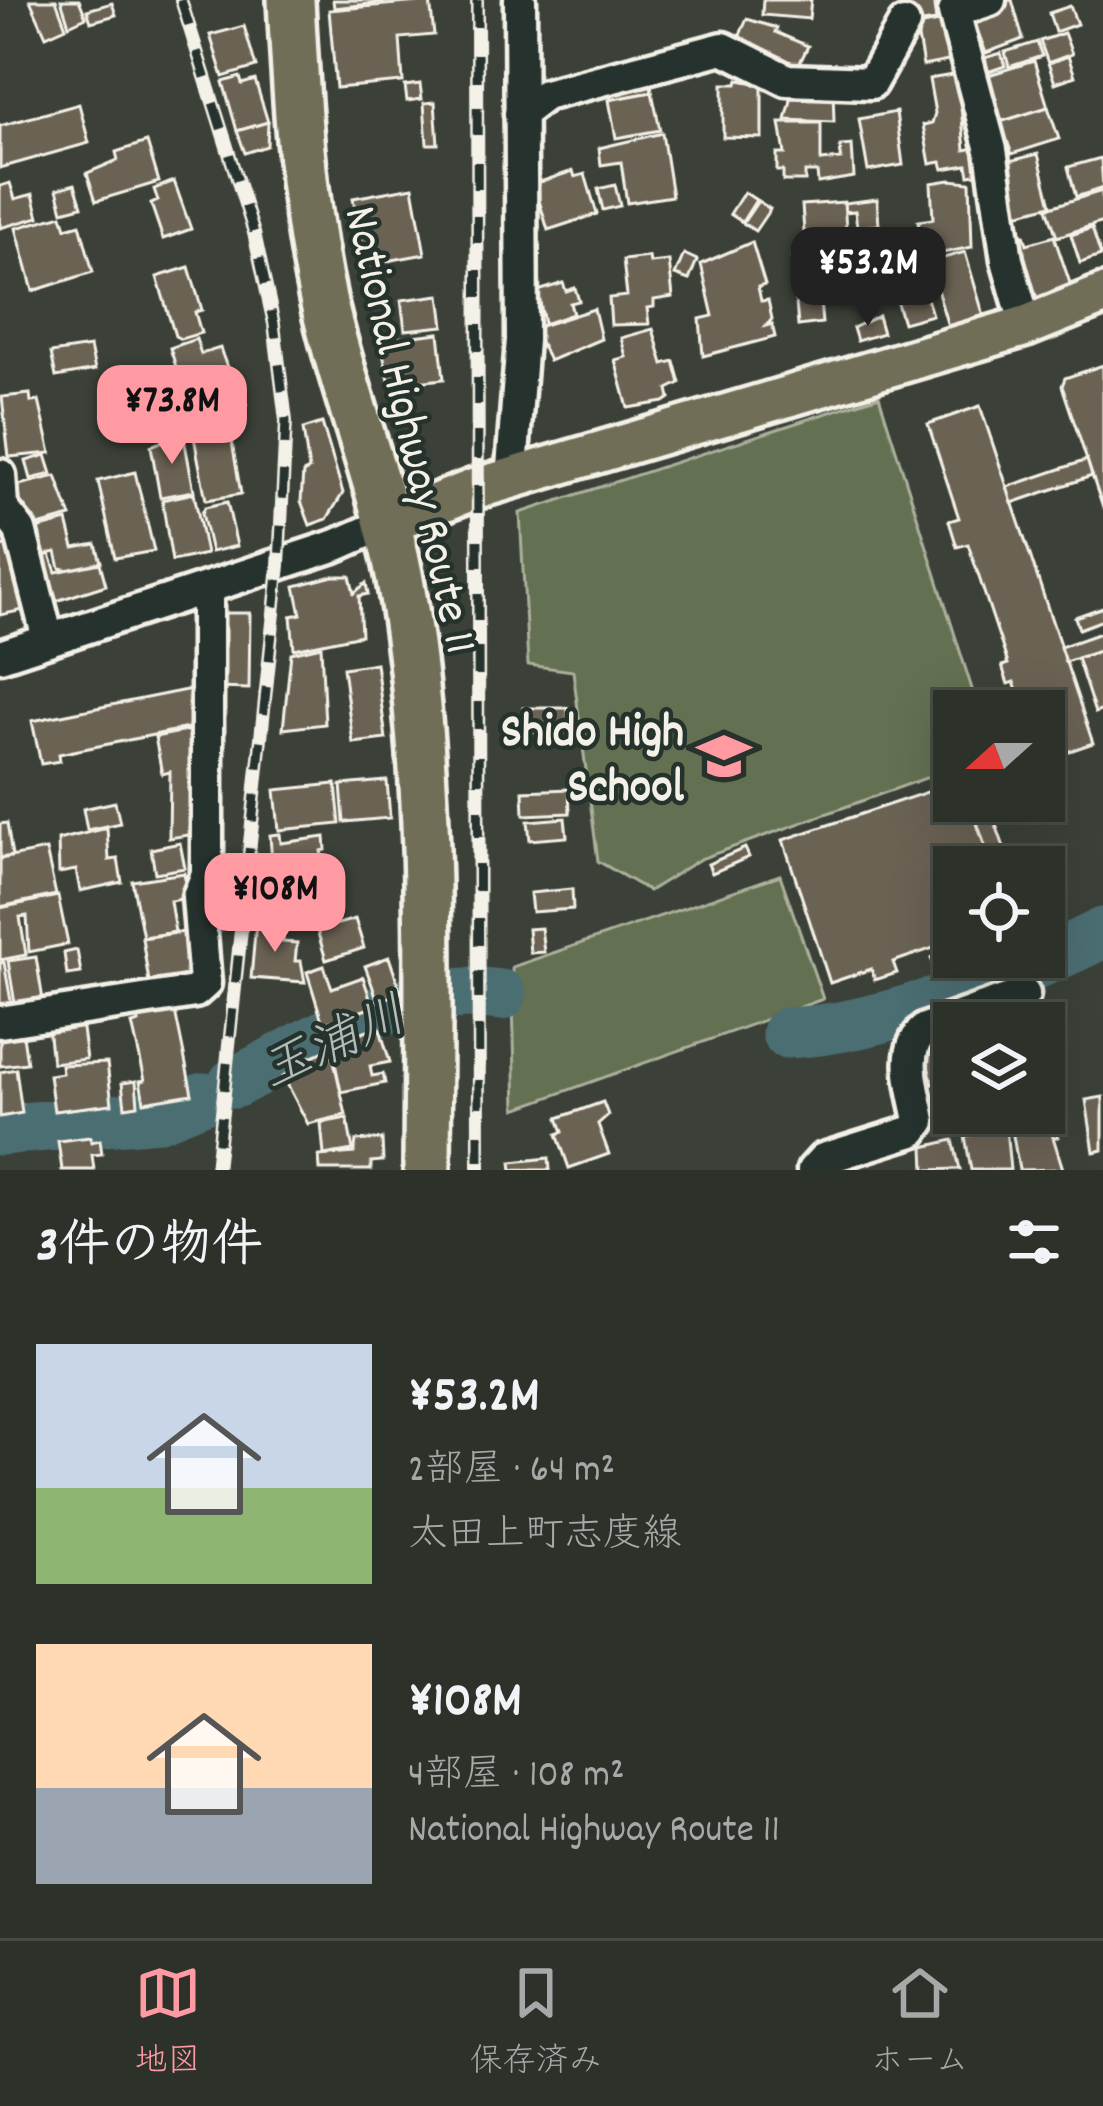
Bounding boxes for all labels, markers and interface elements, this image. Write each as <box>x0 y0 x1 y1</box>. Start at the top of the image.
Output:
street label: National Highway Route 11 <box>322 200 492 661</box>
pin: ¥53.2M <box>770 227 966 329</box>
text: ¥53.2M <box>818 238 918 293</box>
pin: ¥73.8M <box>74 365 270 467</box>
text: ¥73.8M <box>124 376 220 431</box>
north arrow <box>933 690 1065 822</box>
map controls <box>933 690 1065 1134</box>
place label: Shido High School <box>501 701 685 825</box>
school or university icon: Shido High School <box>695 727 753 785</box>
button: locate <box>933 846 1065 978</box>
pin: ¥108M <box>191 853 359 955</box>
text: ¥108M <box>231 864 319 919</box>
water label: 玉浦川 <box>251 983 420 1111</box>
button: layers <box>933 1002 1065 1134</box>
icon: filters <box>1001 1209 1067 1275</box>
text: 3件の物件 <box>36 1213 263 1285</box>
text: ¥53.2M <box>408 1363 540 1435</box>
icon: home <box>132 1392 276 1536</box>
text: 2部屋 · 64 m² <box>408 1445 615 1500</box>
text: 太田上町志度線 <box>408 1510 681 1565</box>
text: ¥108M <box>408 1668 522 1740</box>
icon: home <box>132 1692 276 1836</box>
text: 4部屋 · 108 m² <box>408 1750 624 1805</box>
text: National Highway Route 11 <box>408 1805 780 1860</box>
tab: 地図 <box>135 1960 201 2087</box>
tab: 保存済み <box>470 1960 602 2087</box>
tab: ホーム <box>871 1960 968 2087</box>

